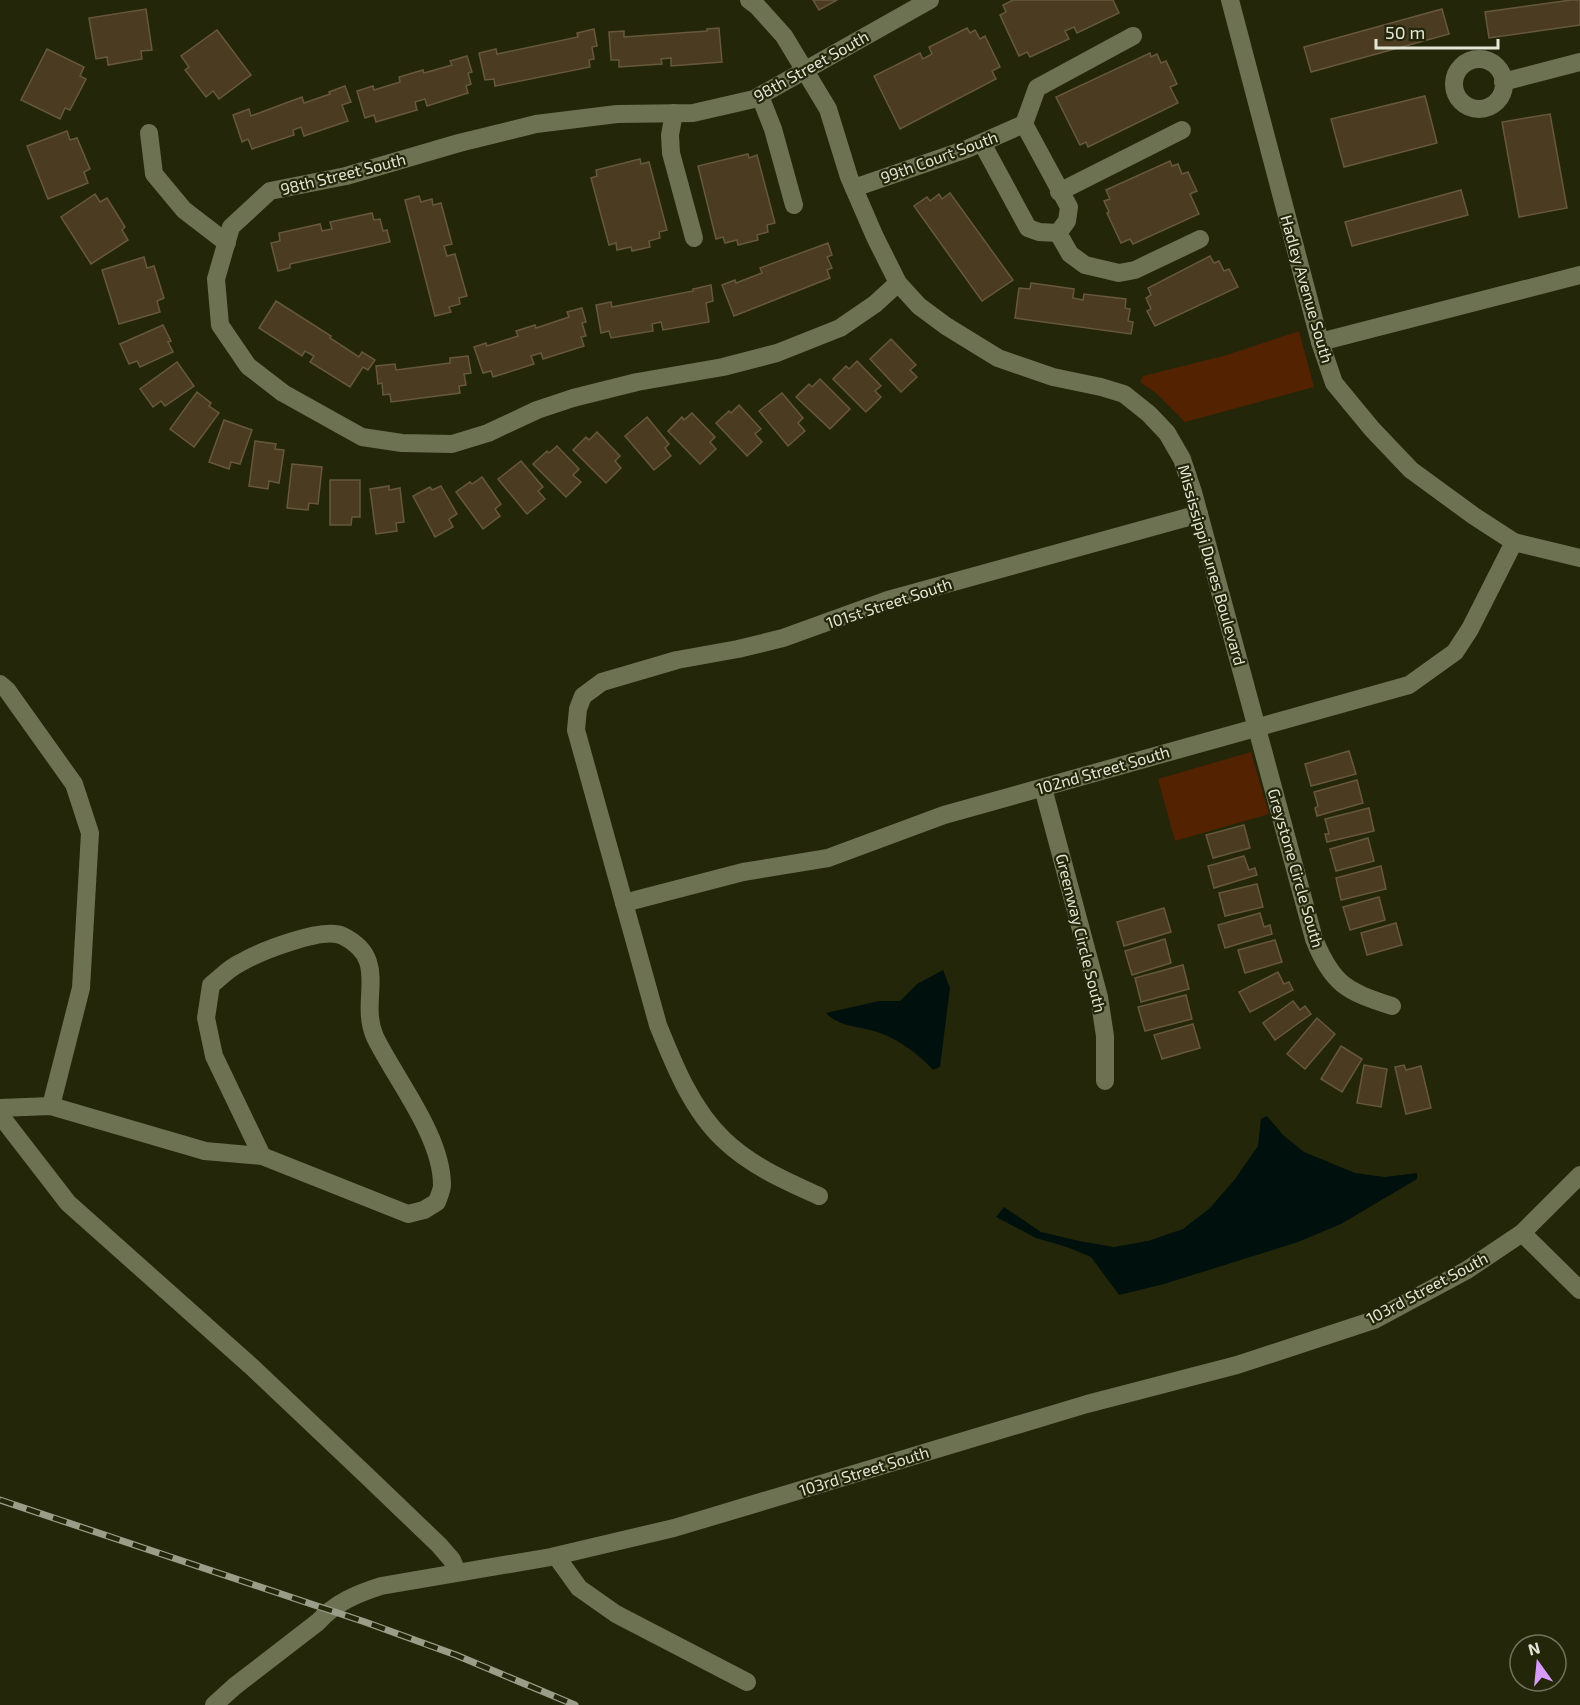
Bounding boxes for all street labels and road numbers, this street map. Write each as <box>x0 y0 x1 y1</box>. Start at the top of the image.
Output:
street label: 98th Street South <box>750 26 872 105</box>
street label: 99th Court South <box>878 127 1000 187</box>
street label: 98th Street South <box>278 149 407 198</box>
street label: Hadley Avenue South <box>1277 213 1338 365</box>
street label: Mississippi Dunes Boulevard <box>1175 462 1250 667</box>
street label: 101st Street South <box>824 573 954 632</box>
street label: 102nd Street South <box>1034 741 1172 798</box>
street label: Greystone Circle South <box>1265 786 1328 950</box>
street label: Greenway Circle South <box>1053 852 1110 1014</box>
street label: 103rd Street South <box>1363 1248 1491 1328</box>
street label: 103rd Street South <box>797 1442 931 1499</box>

